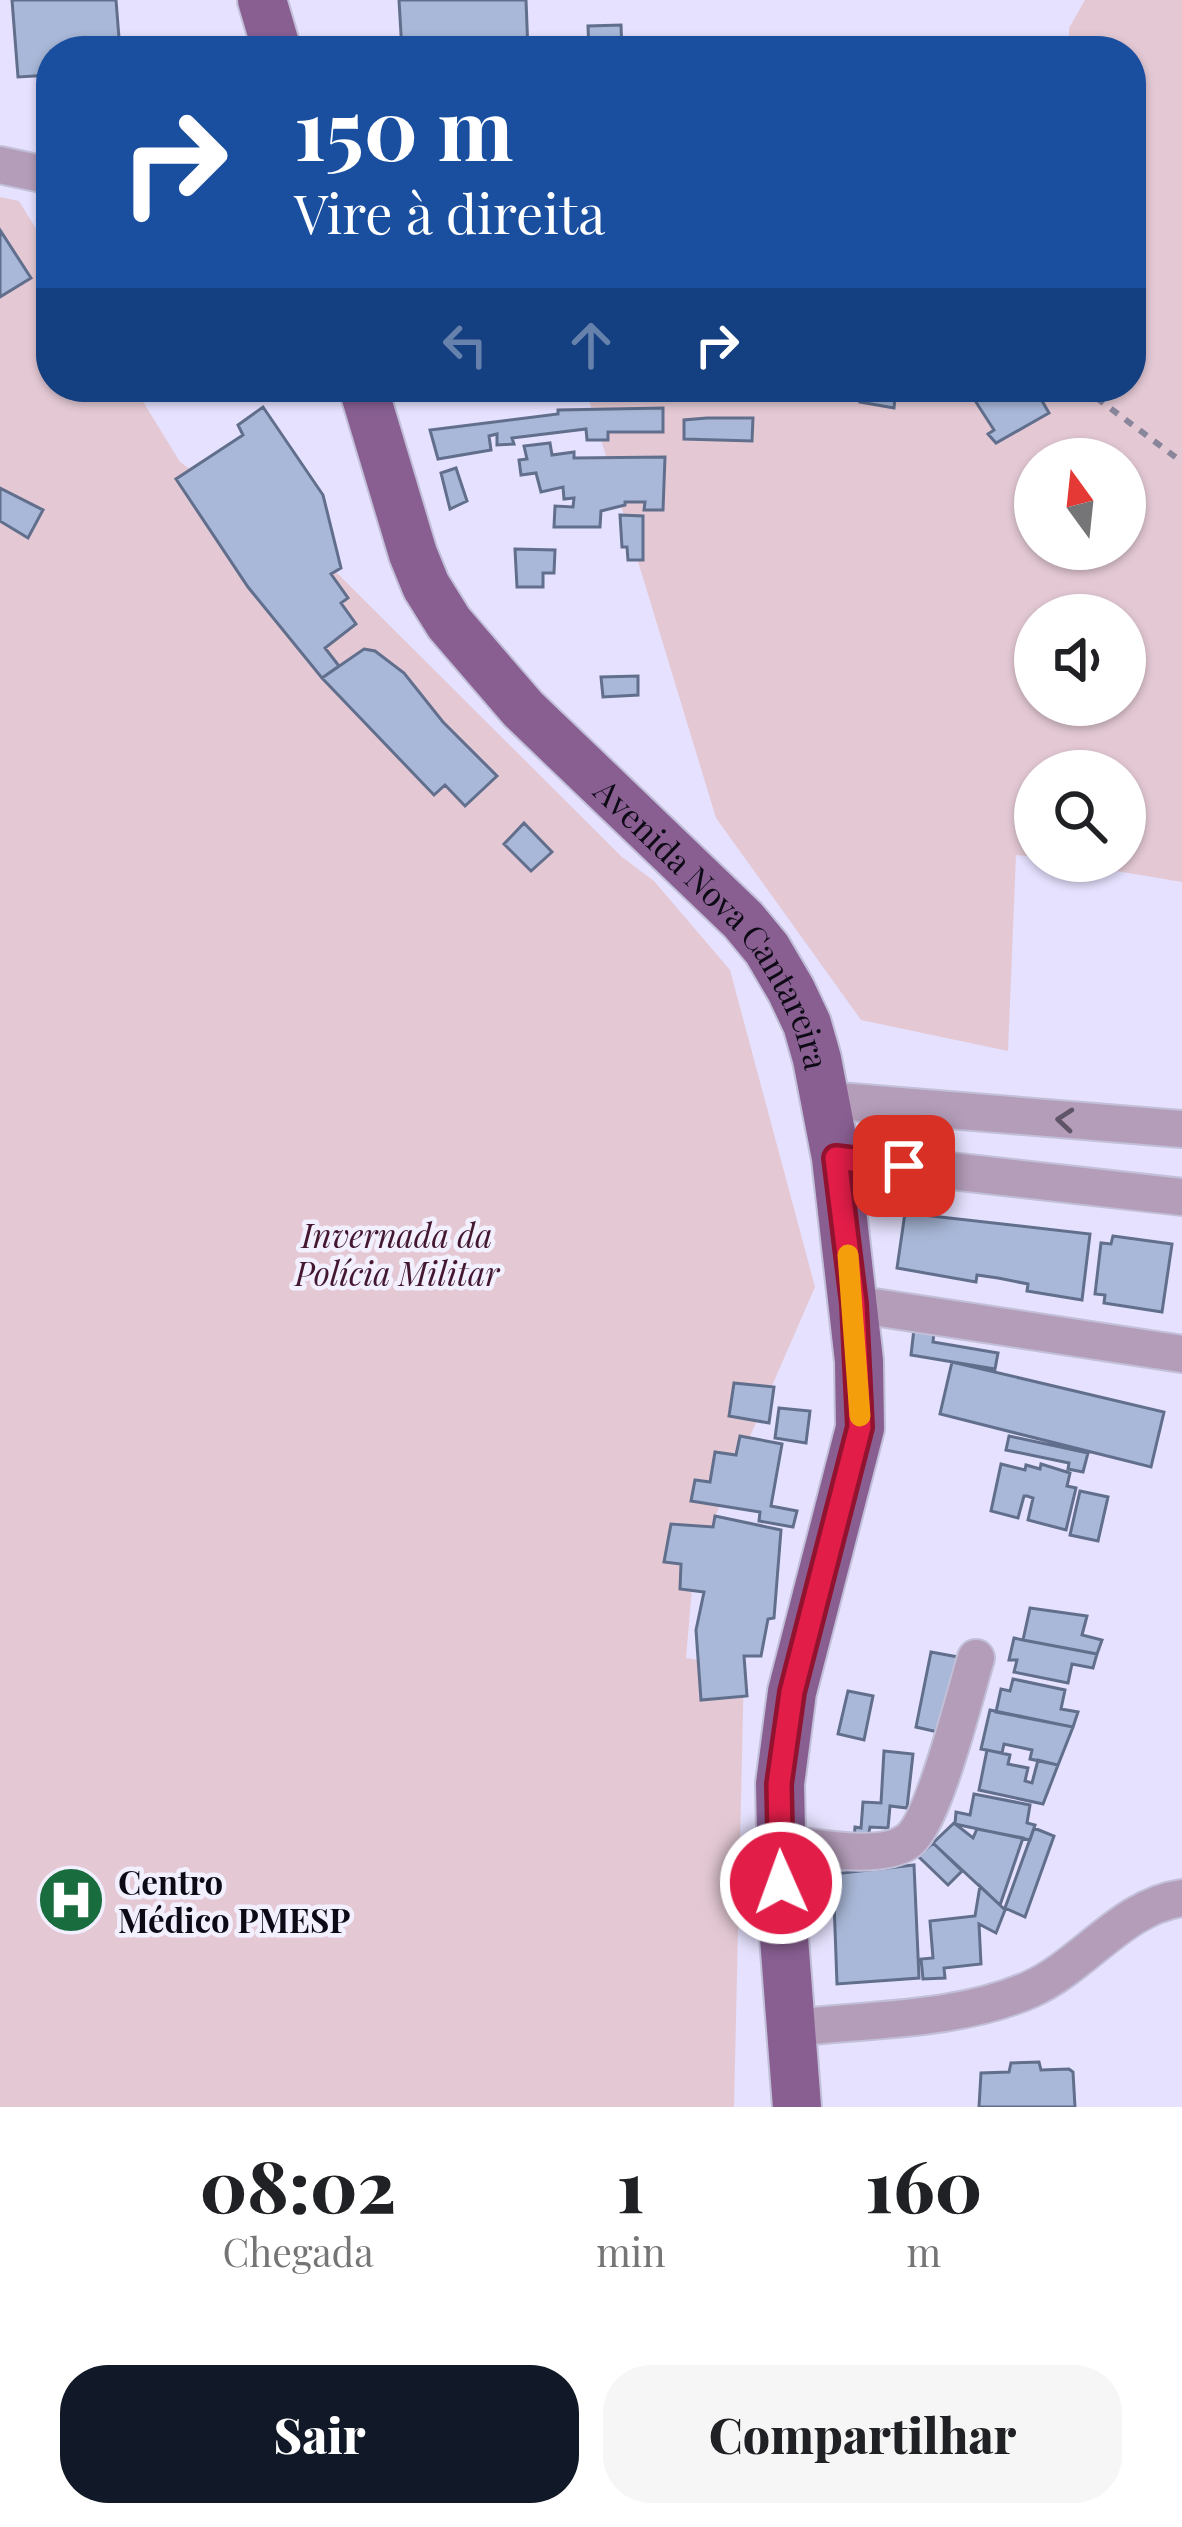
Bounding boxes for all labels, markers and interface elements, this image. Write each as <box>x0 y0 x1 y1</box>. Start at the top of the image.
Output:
text: 150 m <box>294 70 514 182</box>
icon: right <box>96 84 252 240</box>
text: Vire à direita <box>294 177 605 249</box>
icon: left <box>432 312 498 378</box>
icon: ahead <box>558 312 624 378</box>
icon: right <box>684 312 750 378</box>
north arrow <box>1014 438 1146 570</box>
map controls <box>1014 438 1146 882</box>
button: sound <box>1014 594 1146 726</box>
button: search <box>1014 750 1146 882</box>
street label: Avenida Nova Cantareira <box>585 767 841 1073</box>
one-way arrow <box>1055 1107 1074 1133</box>
pin <box>853 1115 955 1217</box>
icon: arrive <box>871 1133 937 1199</box>
park label: Invernada da Polícia Militar <box>293 1212 500 1294</box>
position arrow <box>718 1820 844 1946</box>
place label: Centro Médico PMESP <box>118 1859 350 1941</box>
hospital icon: Centro Médico PMESP <box>36 1865 106 1935</box>
text: 08:02 <box>200 2135 396 2231</box>
text: 1 <box>617 2135 645 2231</box>
text: 160 <box>865 2135 982 2231</box>
text: Chegada <box>222 2225 374 2277</box>
text: min <box>596 2225 665 2277</box>
text: m <box>906 2225 941 2277</box>
button: Sair <box>60 2365 579 2503</box>
button: Compartilhar <box>603 2365 1122 2503</box>

